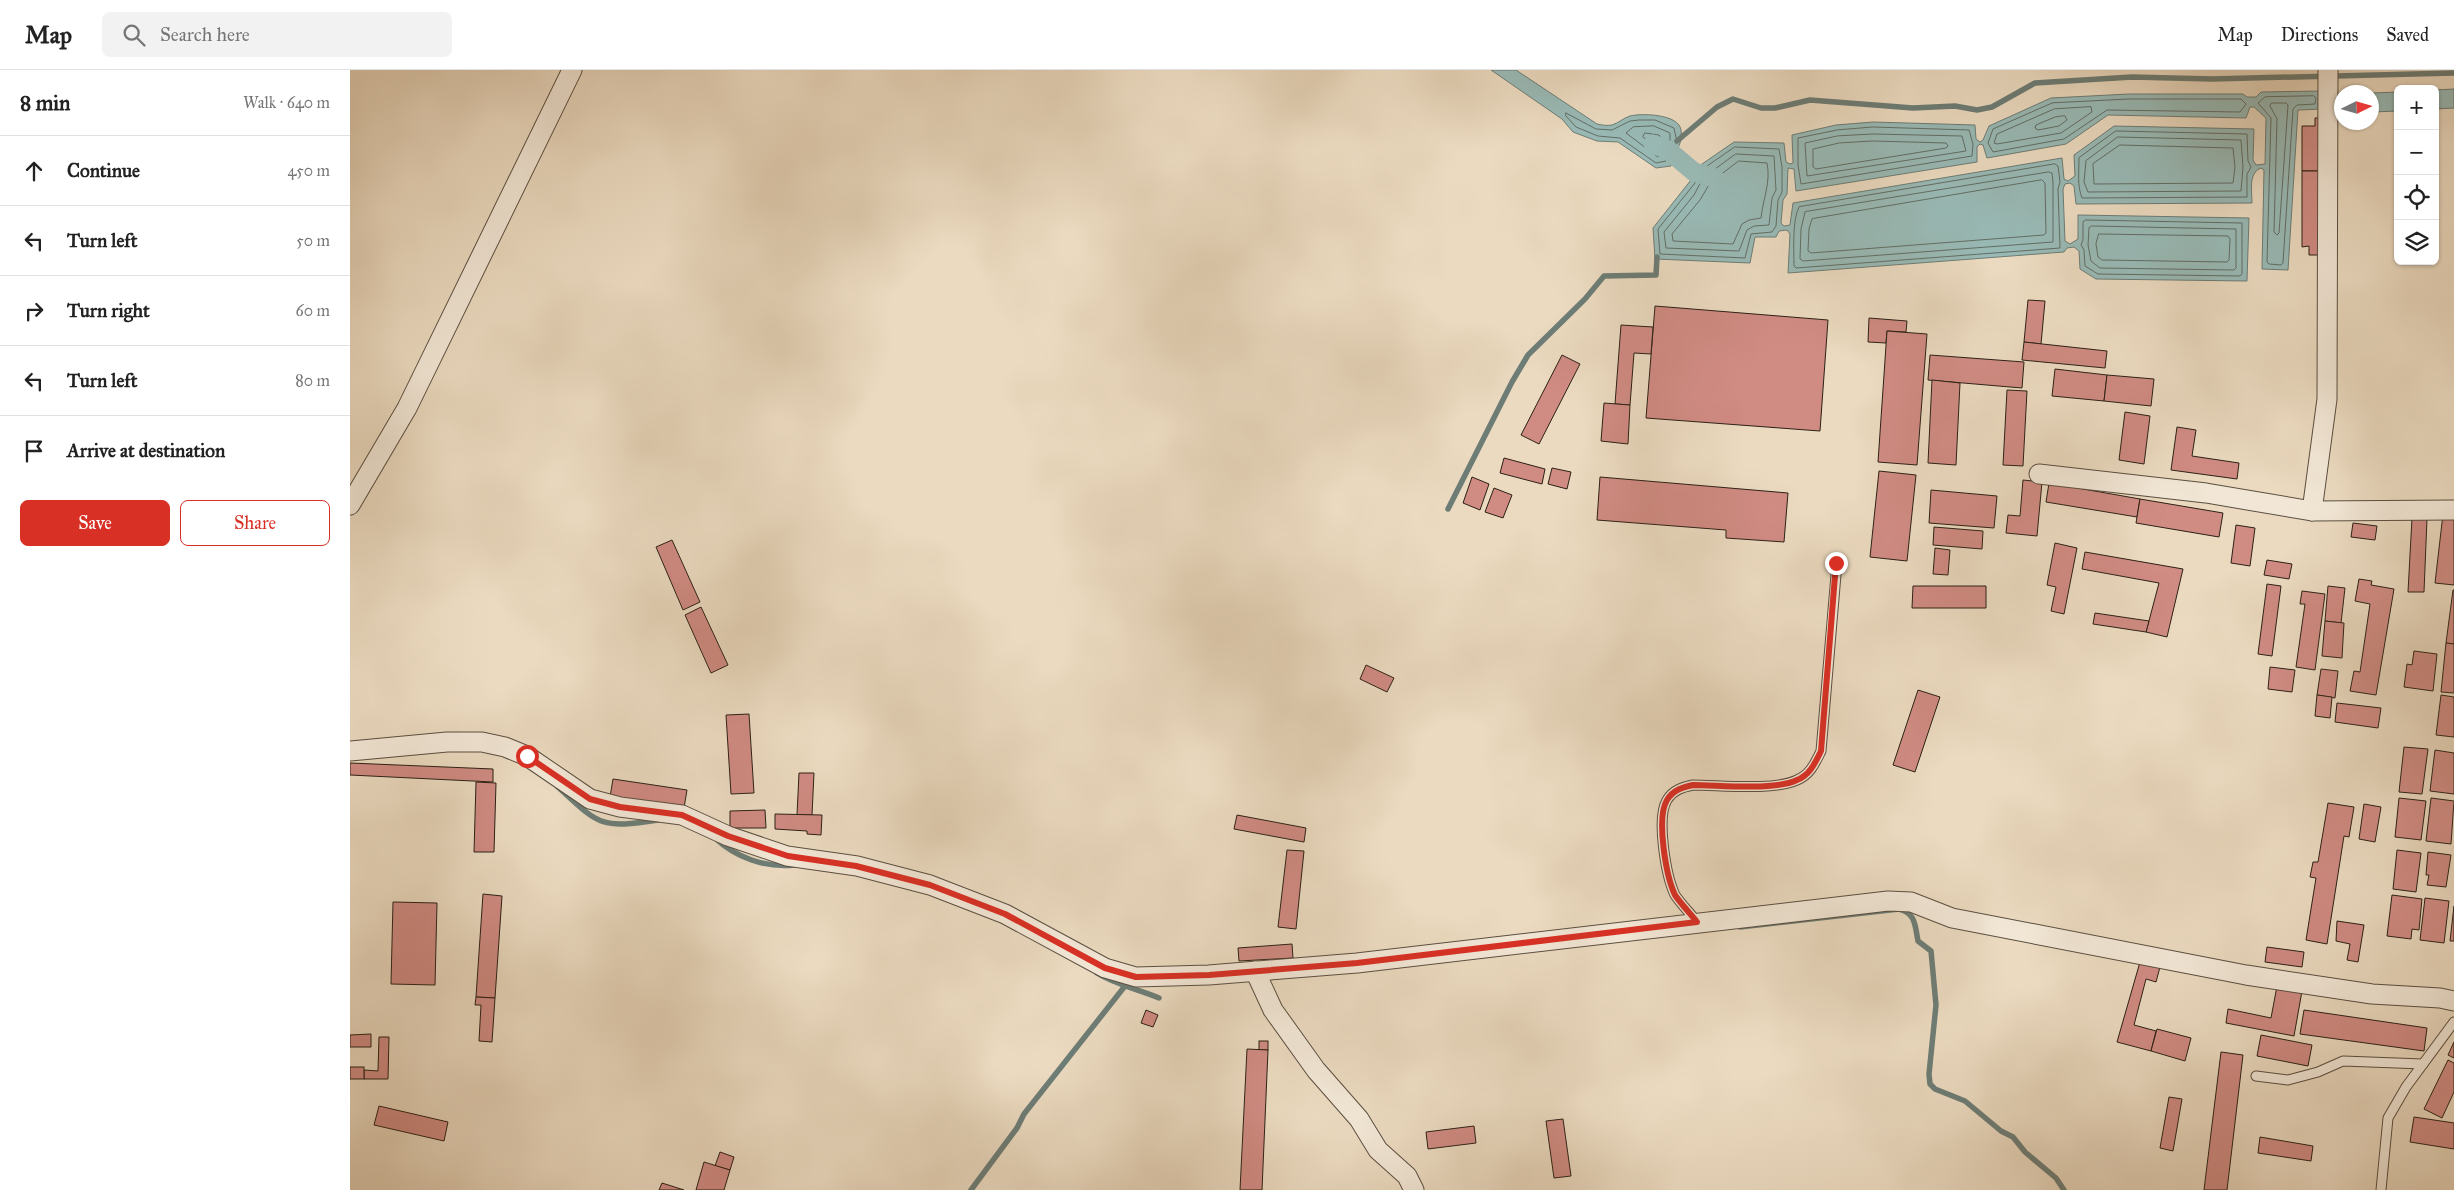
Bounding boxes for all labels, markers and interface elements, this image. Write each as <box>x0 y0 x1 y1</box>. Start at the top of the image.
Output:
search box <box>102 12 452 57</box>
text: Map <box>25 20 72 50</box>
icon: search <box>120 21 148 49</box>
text: Search here <box>160 23 250 46</box>
text: Map <box>2217 24 2253 46</box>
text: Directions <box>2281 24 2358 46</box>
text: Saved <box>2386 24 2429 46</box>
north arrow <box>2334 85 2379 130</box>
map controls <box>2394 85 2439 265</box>
button: + <box>2394 85 2439 130</box>
text: 8 min <box>20 90 70 116</box>
text: Walk · 640 m <box>243 93 330 112</box>
button: − <box>2394 130 2439 175</box>
icon: ahead <box>20 157 48 185</box>
text: Continue <box>67 159 140 182</box>
text: 450 m <box>287 161 330 180</box>
button: locate <box>2394 175 2439 220</box>
button: layers <box>2394 220 2439 265</box>
icon: left <box>20 227 48 255</box>
text: Turn left <box>67 229 137 252</box>
text: 50 m <box>296 231 330 250</box>
icon: right <box>20 297 48 325</box>
text: Turn right <box>67 299 150 322</box>
text: 60 m <box>296 301 330 320</box>
icon: left <box>20 367 48 395</box>
text: Turn left <box>67 369 137 392</box>
text: 80 m <box>295 371 330 390</box>
icon: arrive <box>20 437 48 465</box>
text: Arrive at destination <box>67 439 225 462</box>
button: Save <box>20 500 170 546</box>
button: Share <box>180 500 330 546</box>
route end <box>1825 552 1848 575</box>
route start <box>516 745 539 768</box>

